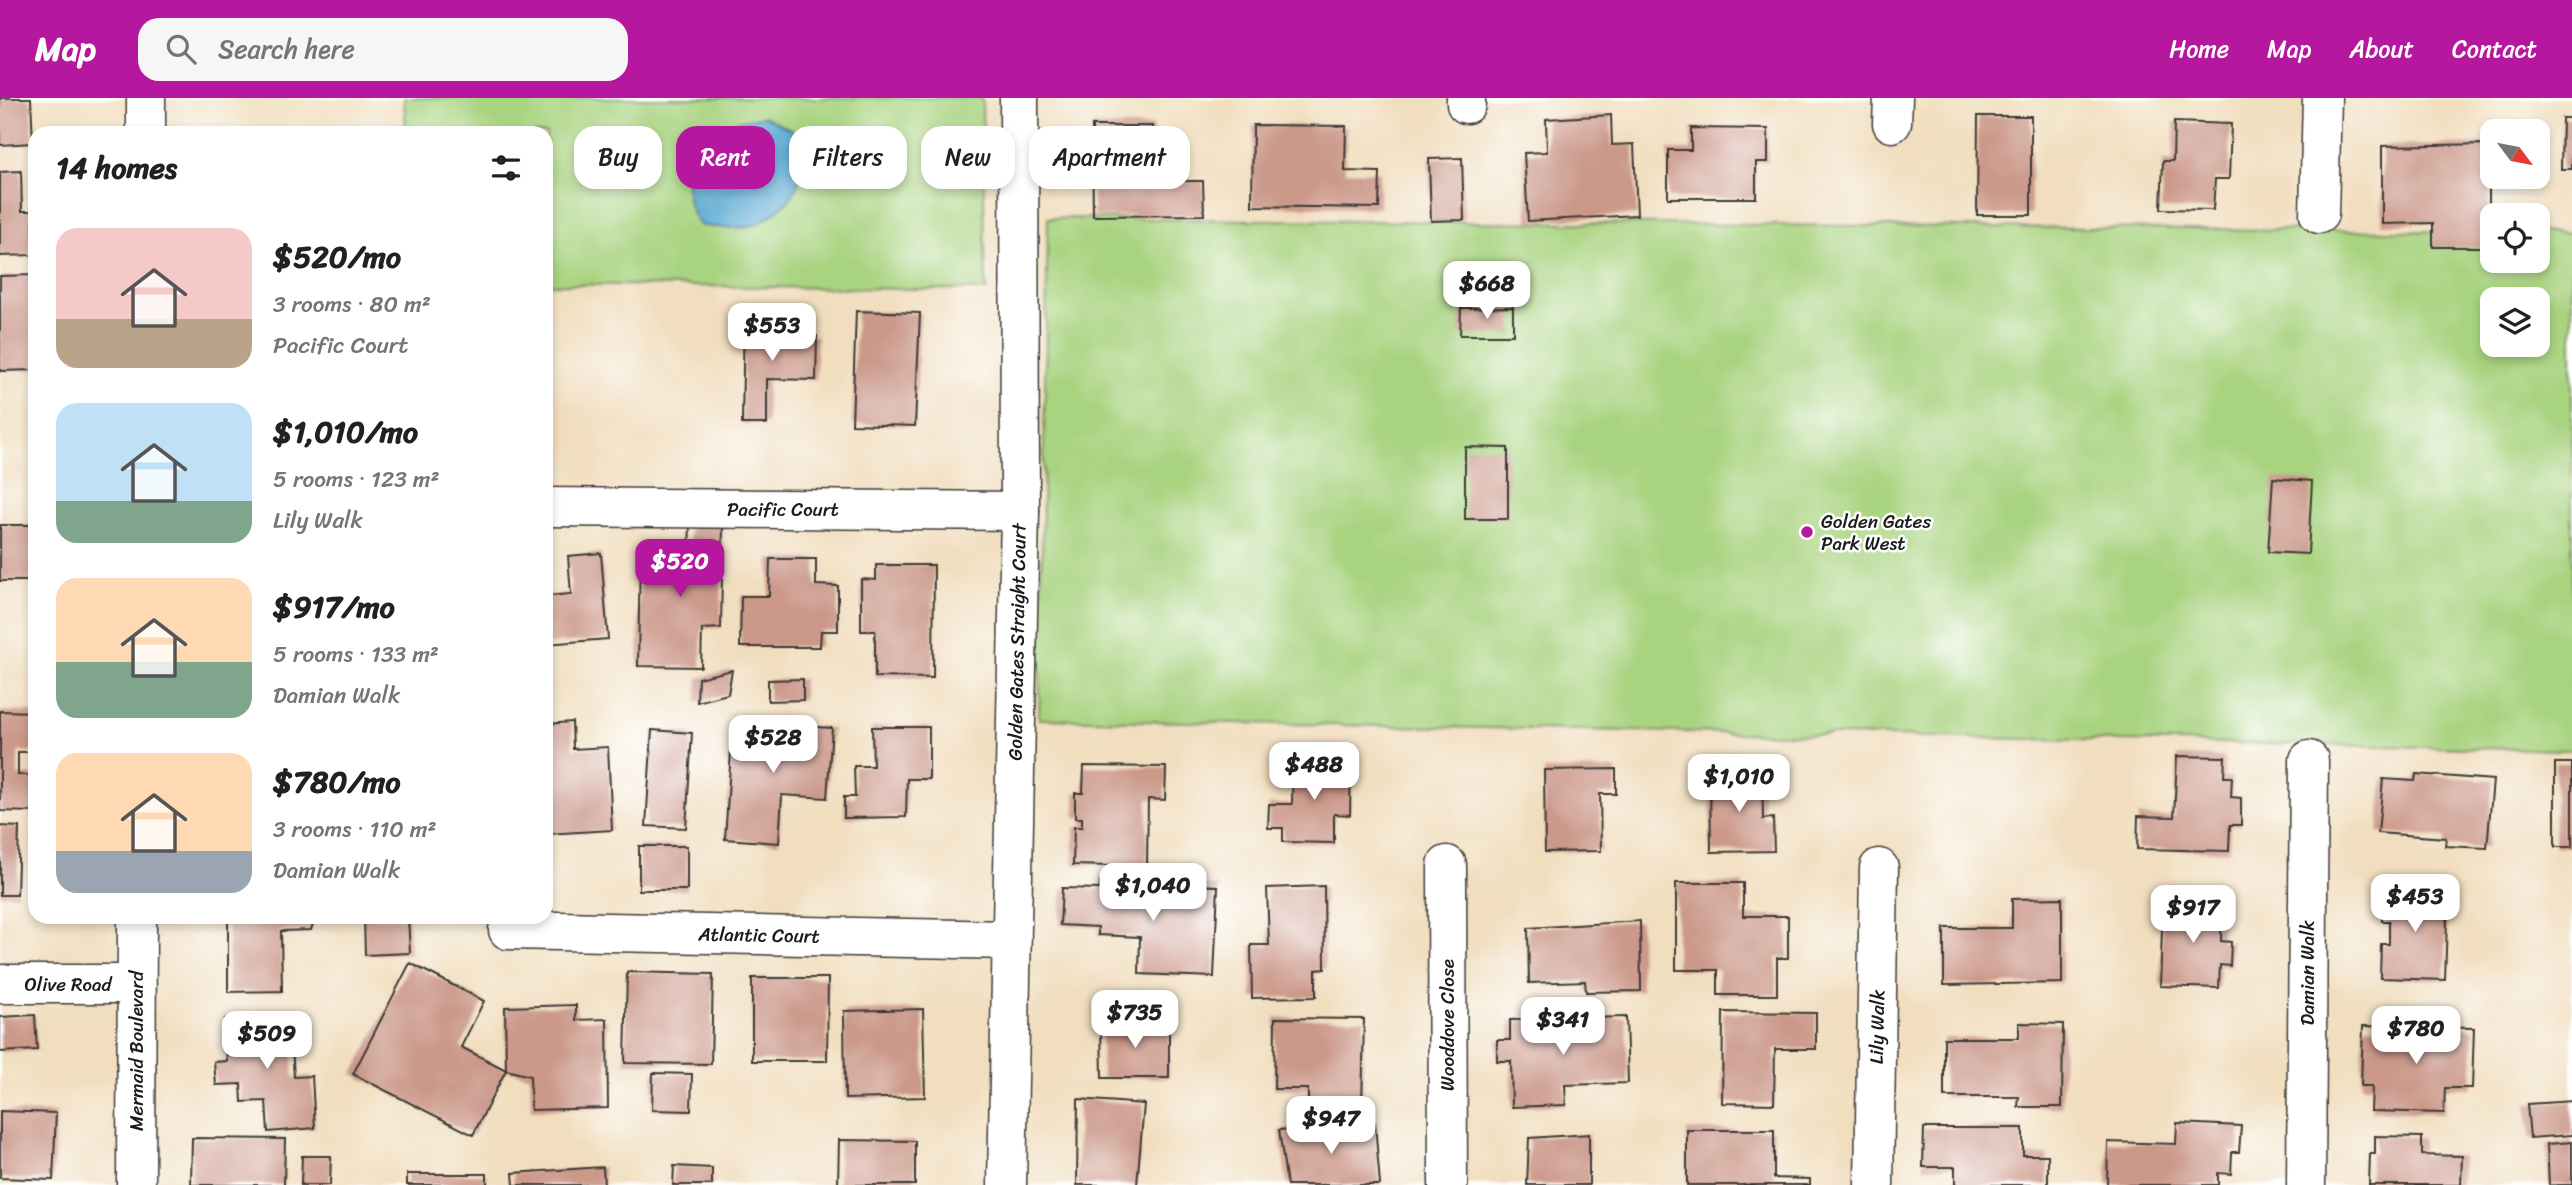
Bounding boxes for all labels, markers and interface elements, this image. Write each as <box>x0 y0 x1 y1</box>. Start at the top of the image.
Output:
search box <box>138 18 628 81</box>
text: Map <box>35 20 96 78</box>
text: Search here <box>218 26 355 72</box>
text: Home <box>2169 28 2229 70</box>
text: Map <box>2267 28 2311 70</box>
text: About <box>2349 28 2414 70</box>
text: Contact <box>2452 28 2537 70</box>
icon: search <box>162 30 200 68</box>
north arrow <box>2480 119 2550 189</box>
map controls <box>2480 119 2550 357</box>
chip: Buy <box>574 126 662 189</box>
chip: Rent <box>676 126 775 189</box>
chip: Filters <box>789 126 907 189</box>
chip: New <box>921 126 1015 189</box>
chip: Apartment <box>1029 126 1190 189</box>
text: 14 homes <box>56 141 177 195</box>
icon: filters <box>487 149 525 187</box>
button: locate <box>2480 203 2550 273</box>
text: $520/mo <box>273 230 401 284</box>
icon: home <box>112 256 196 340</box>
pin: $668 <box>1446 262 1528 321</box>
text: $668 <box>1459 263 1515 304</box>
text: 3 rooms · 80 m² <box>273 284 431 325</box>
button: layers <box>2480 287 2550 357</box>
pin: $553 <box>731 303 813 363</box>
text: $553 <box>744 305 800 346</box>
text: Pacific Court <box>273 325 408 366</box>
text: $1,010/mo <box>273 405 418 459</box>
icon: home <box>112 431 196 515</box>
text: 5 rooms · 123 m² <box>273 459 440 500</box>
street label: Pacific Court <box>727 493 839 526</box>
text: Lily Walk <box>273 500 363 541</box>
place label: Golden Gates Park West <box>1821 505 1931 560</box>
street label: Golden Gates Straight Court <box>998 522 1036 761</box>
marker: Golden Gates Park West <box>1799 524 1815 540</box>
pin: $520 <box>639 540 721 599</box>
text: $520 <box>651 541 709 582</box>
text: $917/mo <box>273 580 395 634</box>
icon: home <box>112 606 196 690</box>
text: 5 rooms · 133 m² <box>273 634 439 675</box>
text: Damian Walk <box>273 675 400 716</box>
pin: $528 <box>732 716 814 775</box>
text: $528 <box>745 717 801 758</box>
pin: $488 <box>1273 742 1355 802</box>
text: $488 <box>1285 744 1343 785</box>
pin: $1,010 <box>1682 754 1796 814</box>
text: $780/mo <box>273 755 401 809</box>
text: $1,010 <box>1704 756 1774 797</box>
icon: home <box>112 781 196 865</box>
text: 3 rooms · 110 m² <box>273 809 437 850</box>
text: Damian Walk <box>273 850 400 891</box>
pin: $1,040 <box>1096 864 1210 923</box>
text: $1,040 <box>1116 865 1190 906</box>
pin: $453 <box>2374 874 2456 934</box>
text: $453 <box>2387 876 2443 917</box>
pin: $917 <box>2152 886 2234 945</box>
text: $917 <box>2167 887 2219 928</box>
street label: Atlantic Court <box>697 917 820 953</box>
street label: Damian Walk <box>2291 920 2324 1026</box>
street label: Wooddove Close <box>1431 959 1464 1091</box>
street label: Olive Road <box>24 968 113 1001</box>
street label: Mermaid Boulevard <box>120 969 153 1131</box>
street label: Lily Walk <box>1860 989 1894 1064</box>
pin: $735 <box>1094 990 1176 1050</box>
text: $735 <box>1107 992 1163 1033</box>
pin: $341 <box>1522 998 1604 1057</box>
text: $341 <box>1537 999 1589 1040</box>
pin: $780 <box>2375 1006 2457 1066</box>
text: $780 <box>2387 1008 2445 1049</box>
pin: $509 <box>226 1012 308 1071</box>
text: $509 <box>238 1013 296 1054</box>
pin: $947 <box>1290 1096 1372 1156</box>
text: $947 <box>1302 1098 1360 1139</box>

